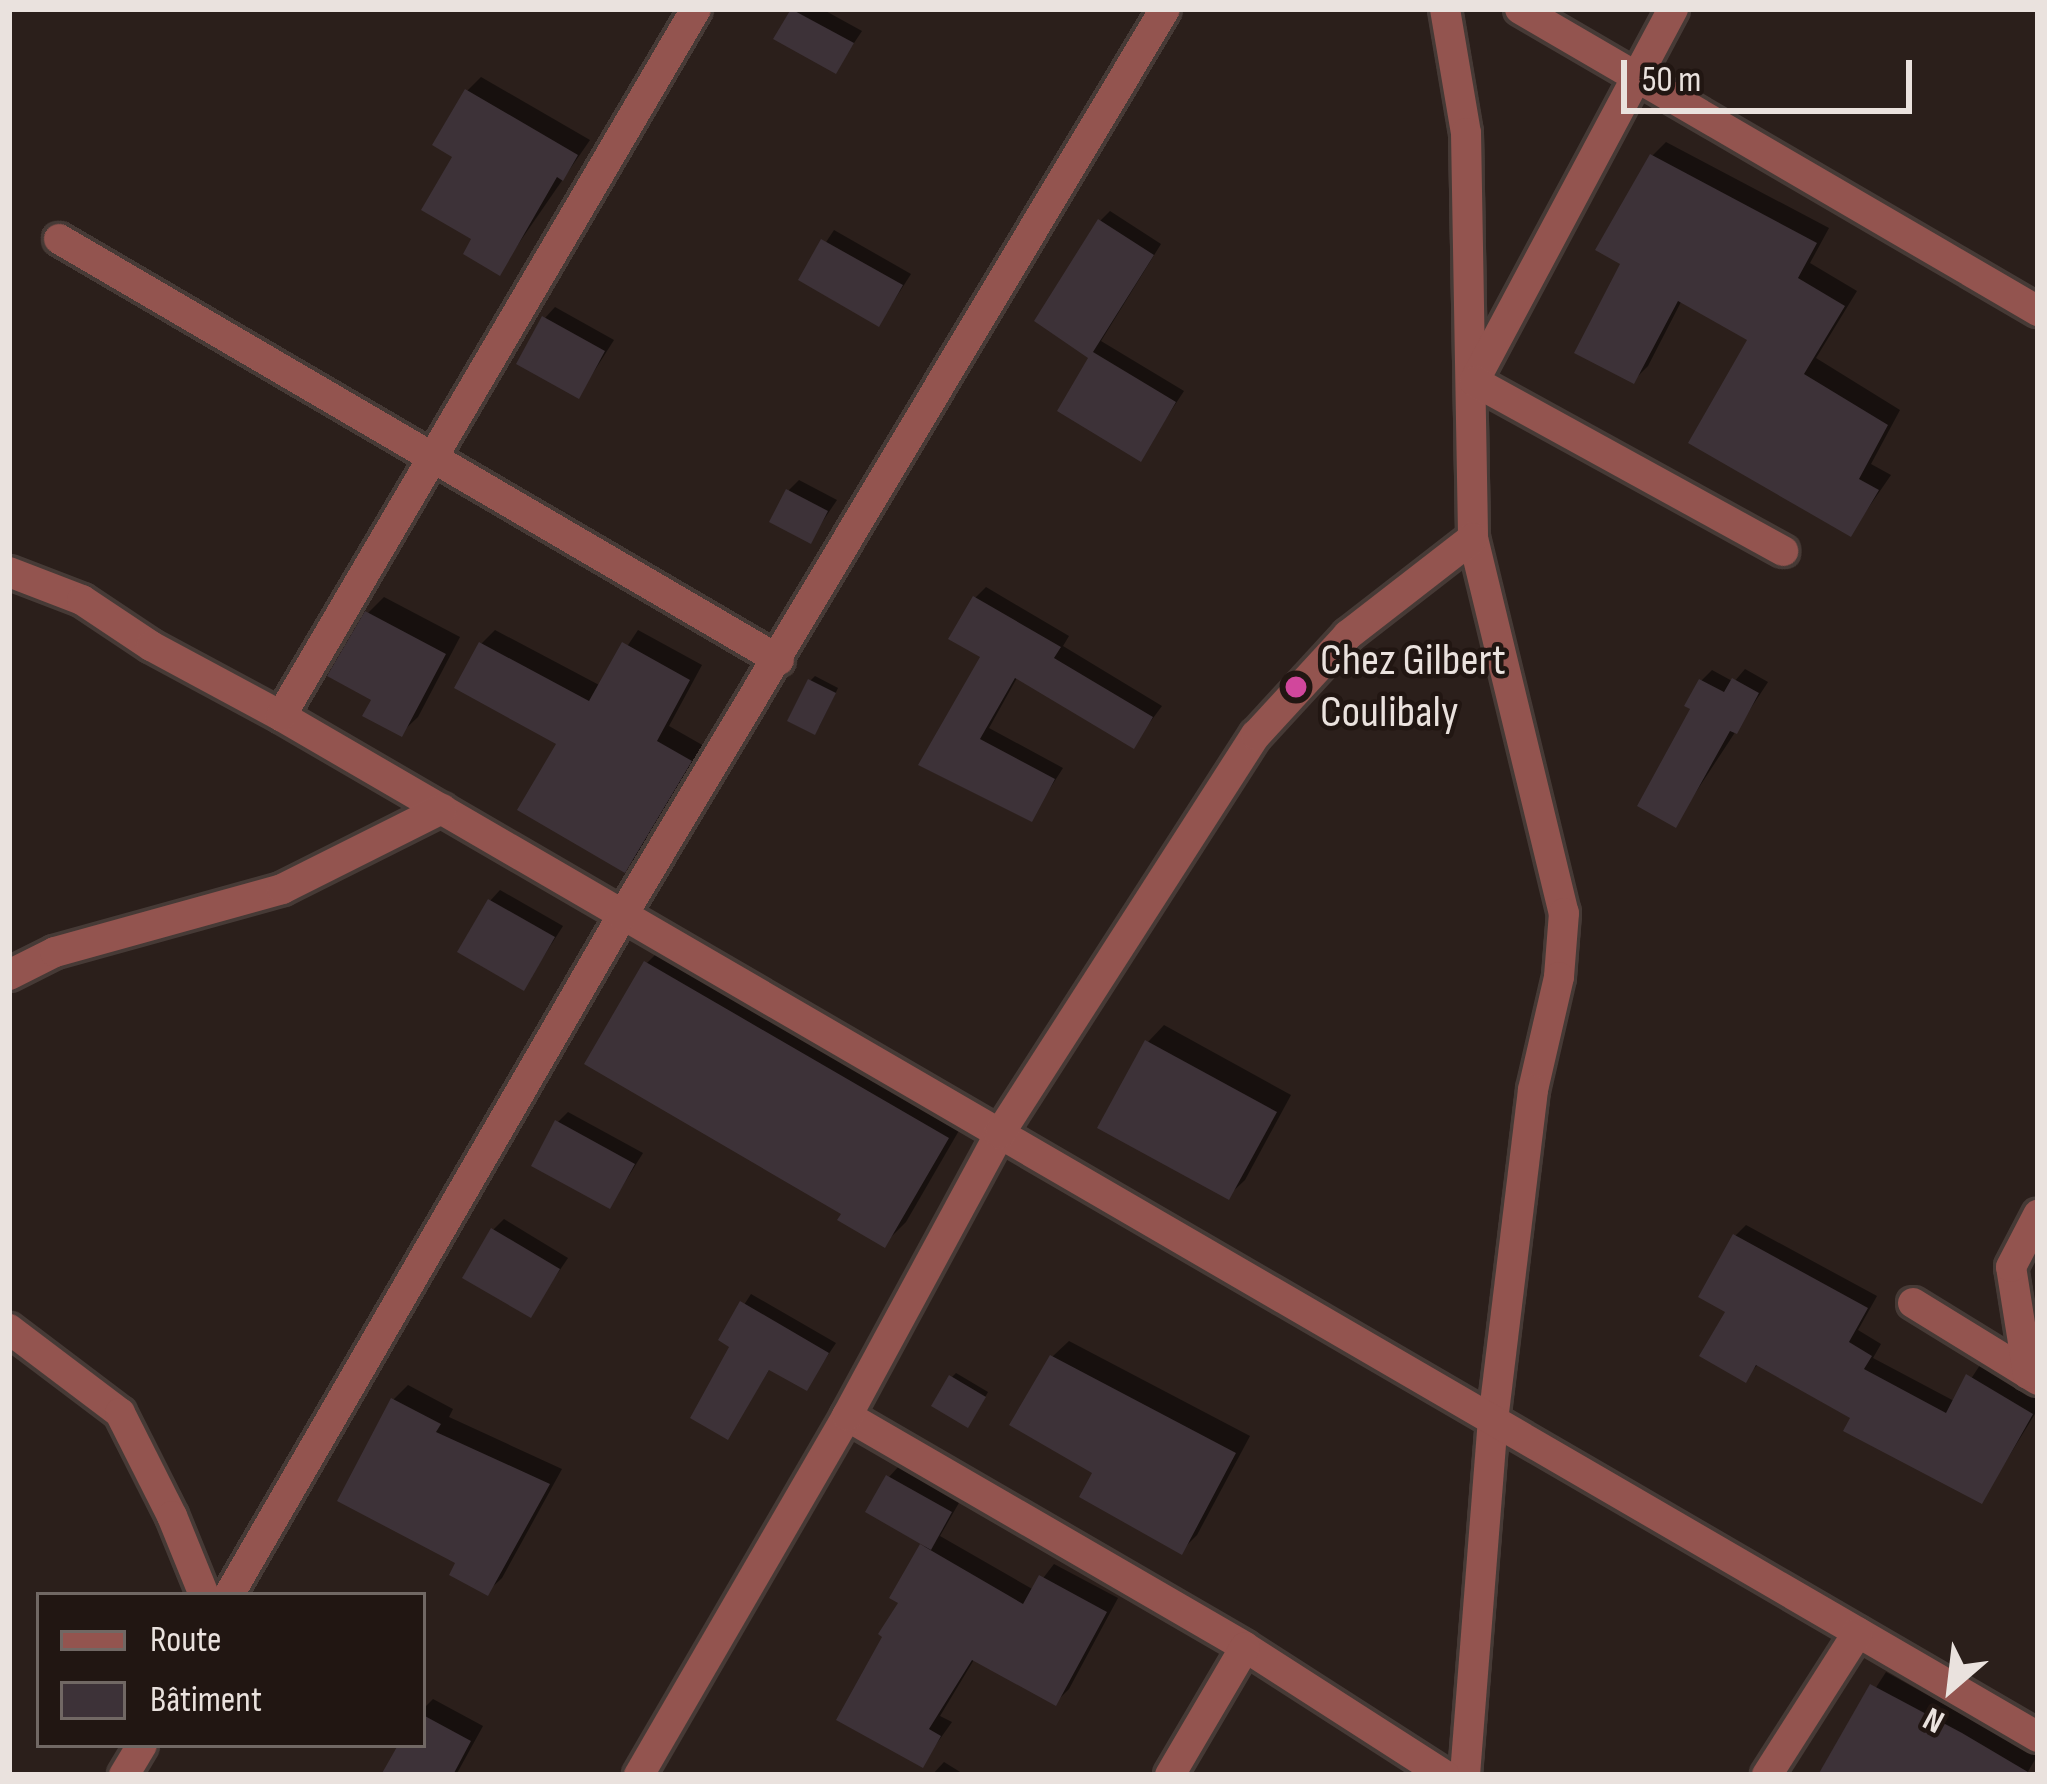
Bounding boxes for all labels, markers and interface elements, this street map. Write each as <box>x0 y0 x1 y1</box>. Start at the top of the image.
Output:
scale bar <box>1627 36 1918 110</box>
text: 50 m <box>1642 59 1701 102</box>
place label: Chez Gilbert Coulibaly <box>1320 634 1506 740</box>
marker: Chez Gilbert Coulibaly <box>1283 674 1309 700</box>
legend <box>36 1592 426 1748</box>
text: Route <box>150 1619 221 1662</box>
north arrow <box>1891 1628 2011 1748</box>
text: Bâtiment <box>150 1679 262 1722</box>
text: N <box>1917 1698 1951 1742</box>

